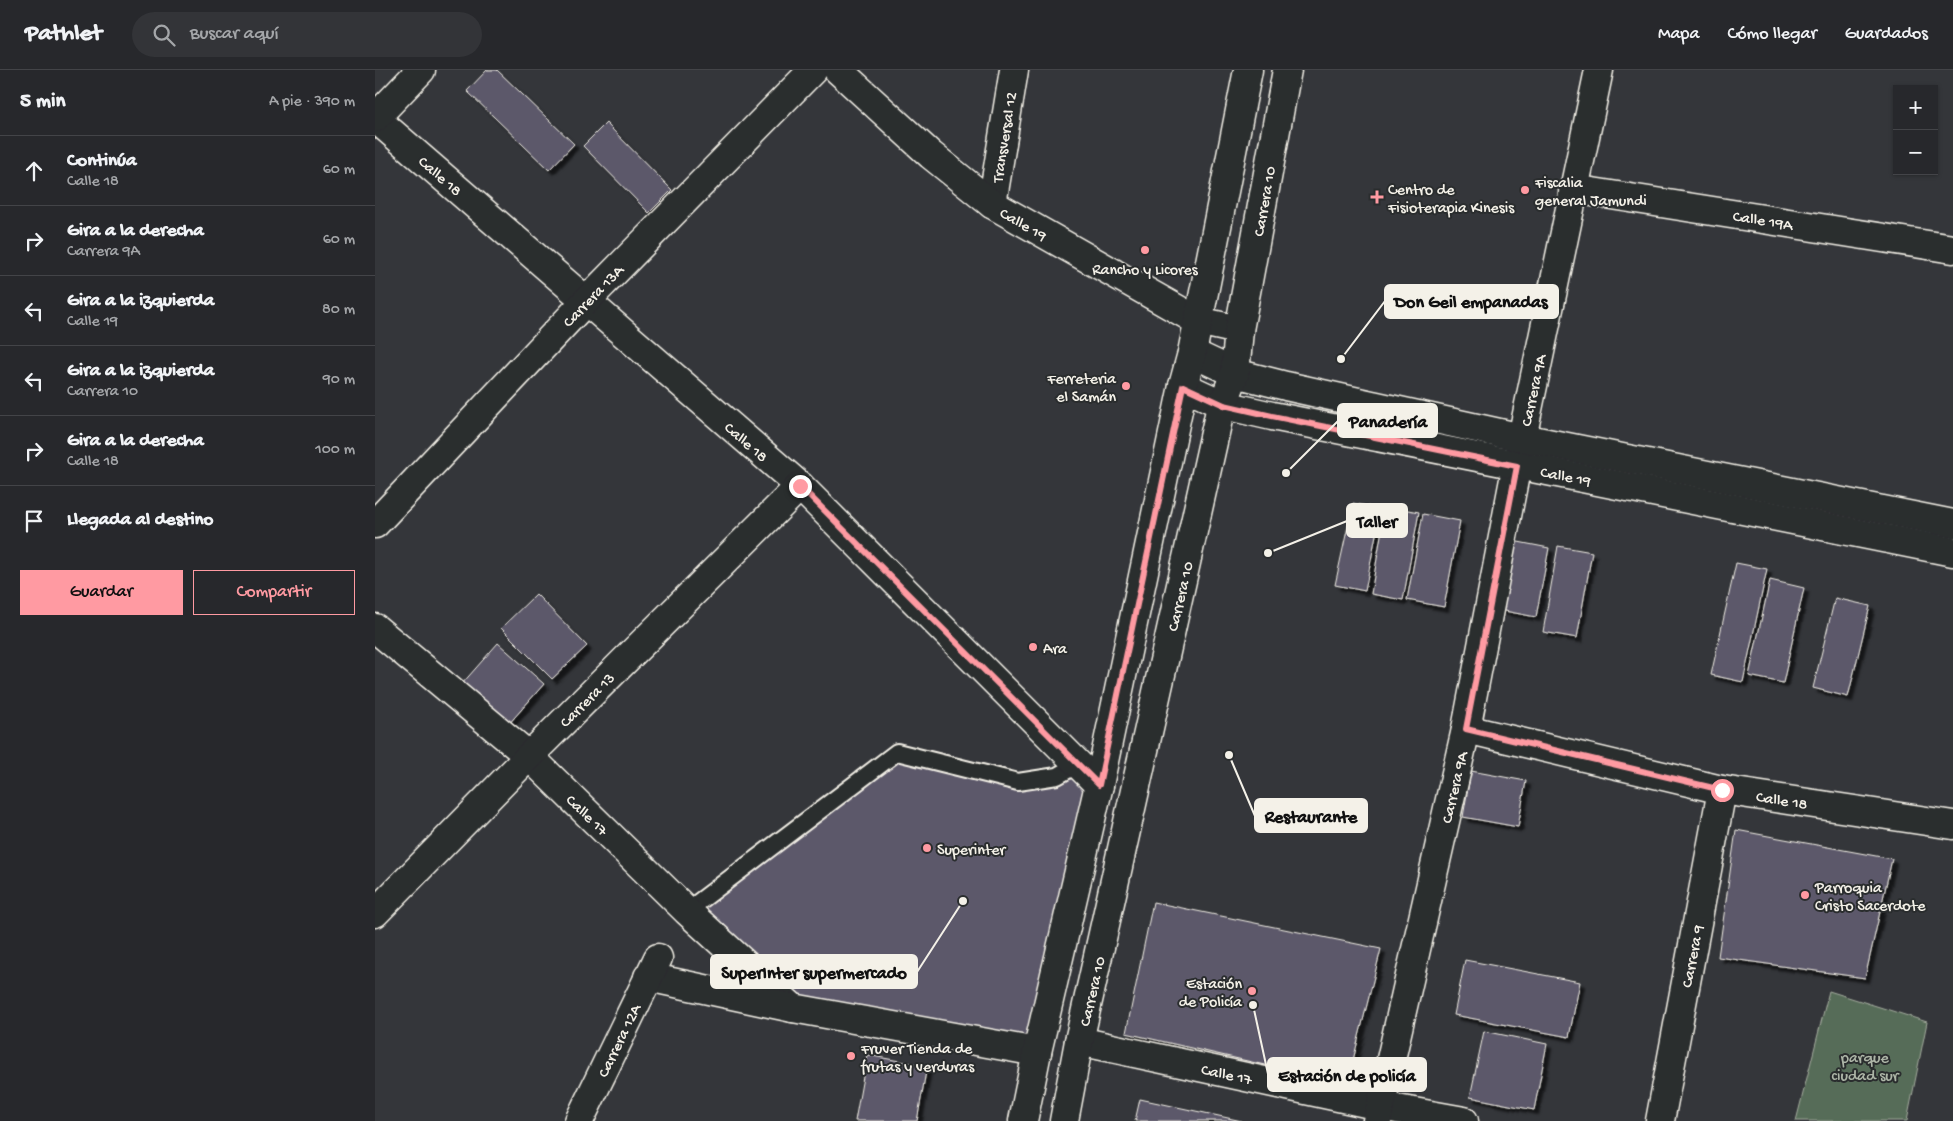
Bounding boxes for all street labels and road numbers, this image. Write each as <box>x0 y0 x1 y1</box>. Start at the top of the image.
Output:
street label: Transversal 12 <box>990 91 1023 185</box>
street label: Calle 18 <box>413 153 465 202</box>
street label: Carrera 10 <box>1251 165 1282 238</box>
street label: Calle 19 <box>995 205 1049 247</box>
street label: Calle 19A <box>1731 208 1795 237</box>
street label: Carrera 13A <box>560 261 630 333</box>
street label: Carrera 9A <box>1519 352 1553 428</box>
street label: Calle 18 <box>719 419 771 468</box>
street label: Calle 19 <box>1538 464 1592 493</box>
street label: Carrera 10 <box>1165 560 1200 634</box>
street label: Carrera 13 <box>557 670 620 733</box>
street label: Carrera 9A <box>1439 749 1474 825</box>
street label: Calle 18 <box>1754 789 1809 816</box>
street label: Calle 17 <box>560 792 611 842</box>
street label: Carrera 9 <box>1679 924 1710 990</box>
street label: Carrera 10 <box>1077 955 1112 1029</box>
street label: Carrera 12A <box>595 1000 648 1081</box>
street label: Calle 17 <box>1199 1062 1254 1091</box>

